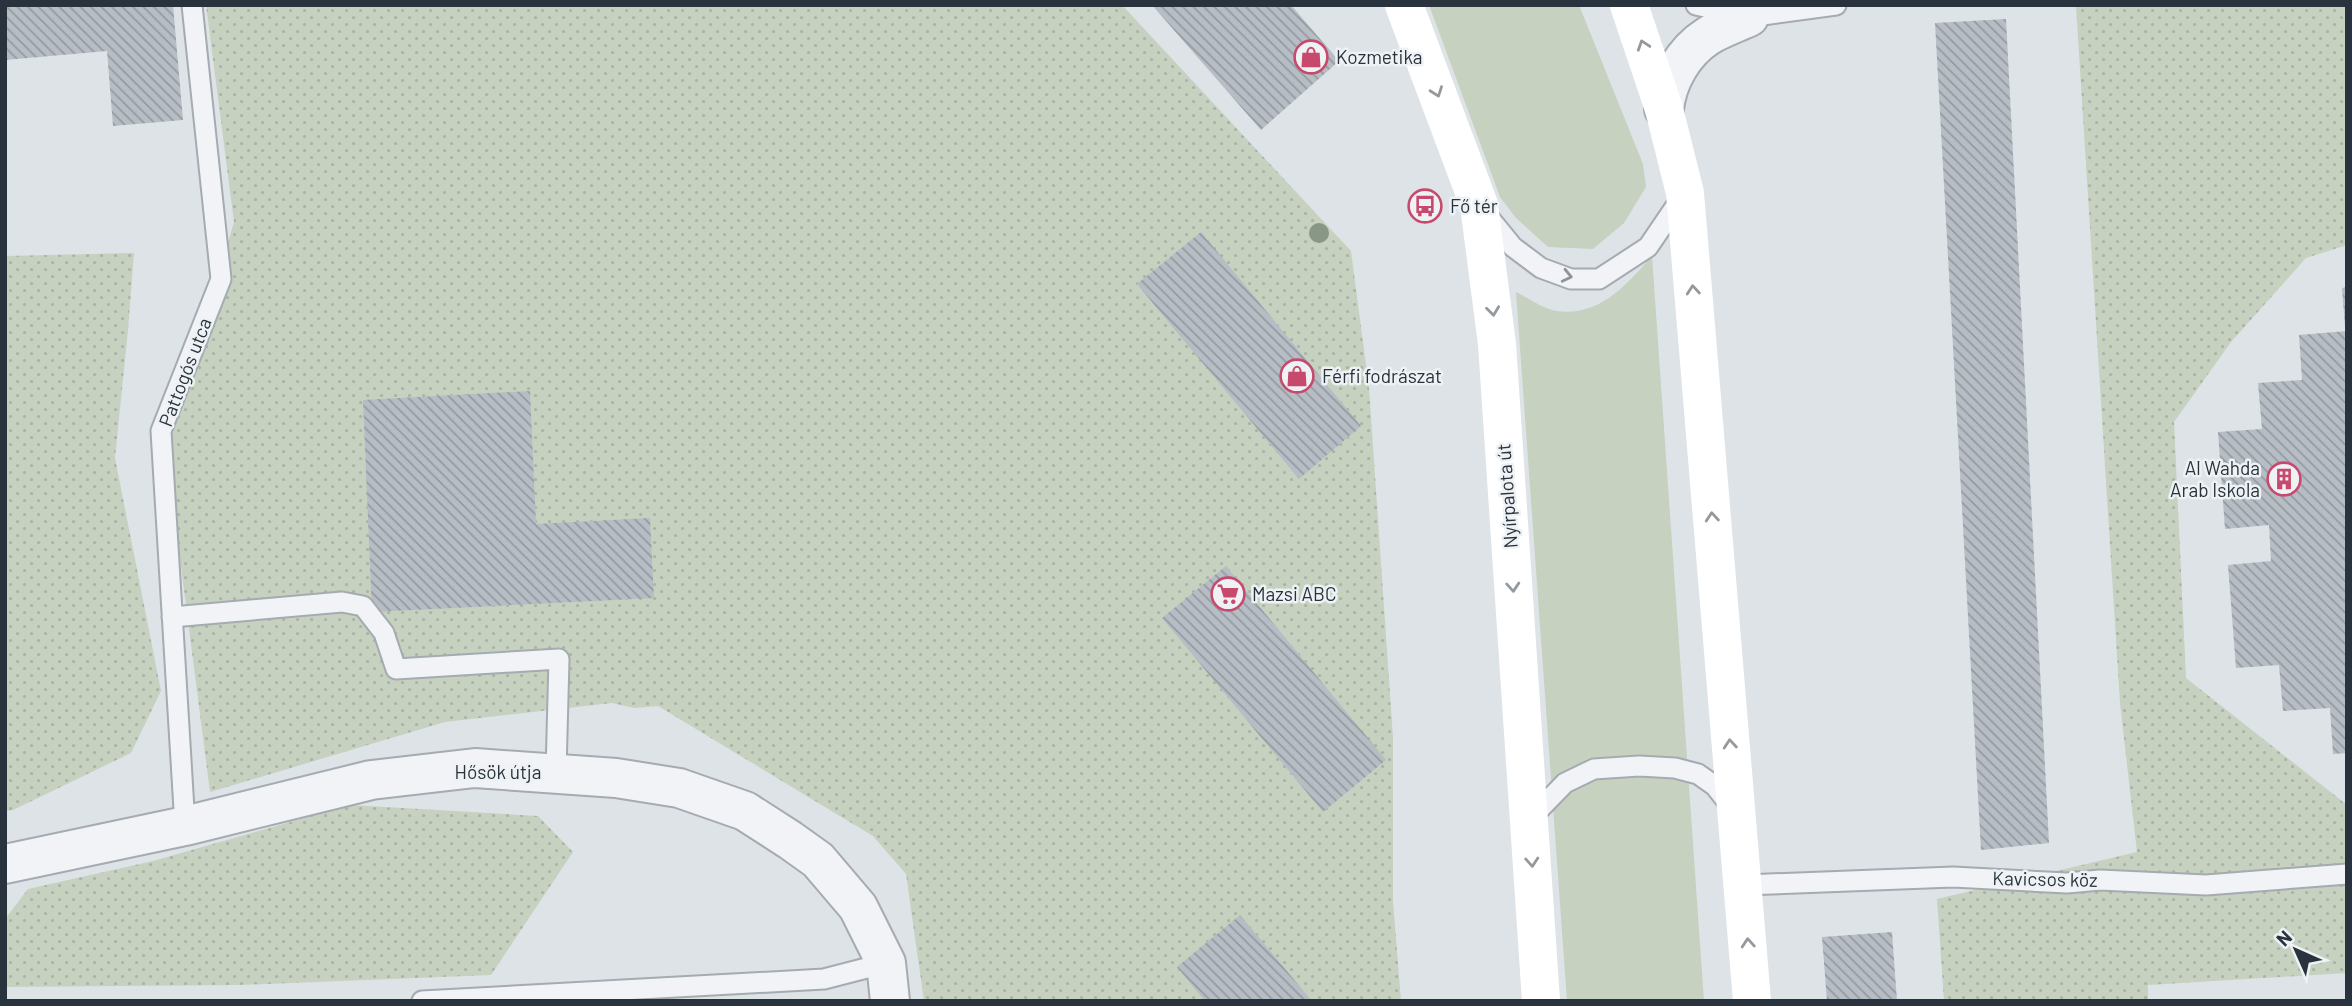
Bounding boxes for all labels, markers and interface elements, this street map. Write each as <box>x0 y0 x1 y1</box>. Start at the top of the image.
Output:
shop icon: Kozmetika <box>1292 38 1330 76</box>
one-way arrow <box>1637 39 1651 51</box>
place label: Kozmetika <box>1336 45 1423 68</box>
one-way arrow <box>1429 85 1443 97</box>
bus stop icon: Fő tér <box>1406 187 1444 225</box>
place label: Fő tér <box>1450 194 1498 217</box>
one-way arrow <box>1561 268 1573 282</box>
one-way arrow <box>1686 285 1701 296</box>
one-way arrow <box>1485 305 1500 317</box>
street label: Pattogós utca <box>153 314 216 429</box>
shop icon: Férfi fodrászat <box>1278 357 1316 395</box>
place label: Férfi fodrászat <box>1322 364 1442 387</box>
street label: Nyírpalota út <box>1491 443 1522 549</box>
place label: Al Wahda Arab Iskola <box>2170 456 2260 501</box>
building icon: Al Wahda Arab Iskola <box>2265 460 2303 498</box>
one-way arrow <box>1705 511 1720 522</box>
supermarket icon: Mazsi ABC <box>1209 575 1247 613</box>
one-way arrow <box>1505 581 1520 592</box>
place label: Mazsi ABC <box>1252 582 1336 605</box>
one-way arrow <box>1723 738 1738 749</box>
street label: Hősök útja <box>455 760 541 783</box>
one-way arrow <box>1524 857 1539 868</box>
street label: Kavicsos köz <box>1992 866 2098 891</box>
north arrow <box>2261 915 2331 985</box>
text: N <box>2271 925 2296 950</box>
one-way arrow <box>1740 937 1755 948</box>

